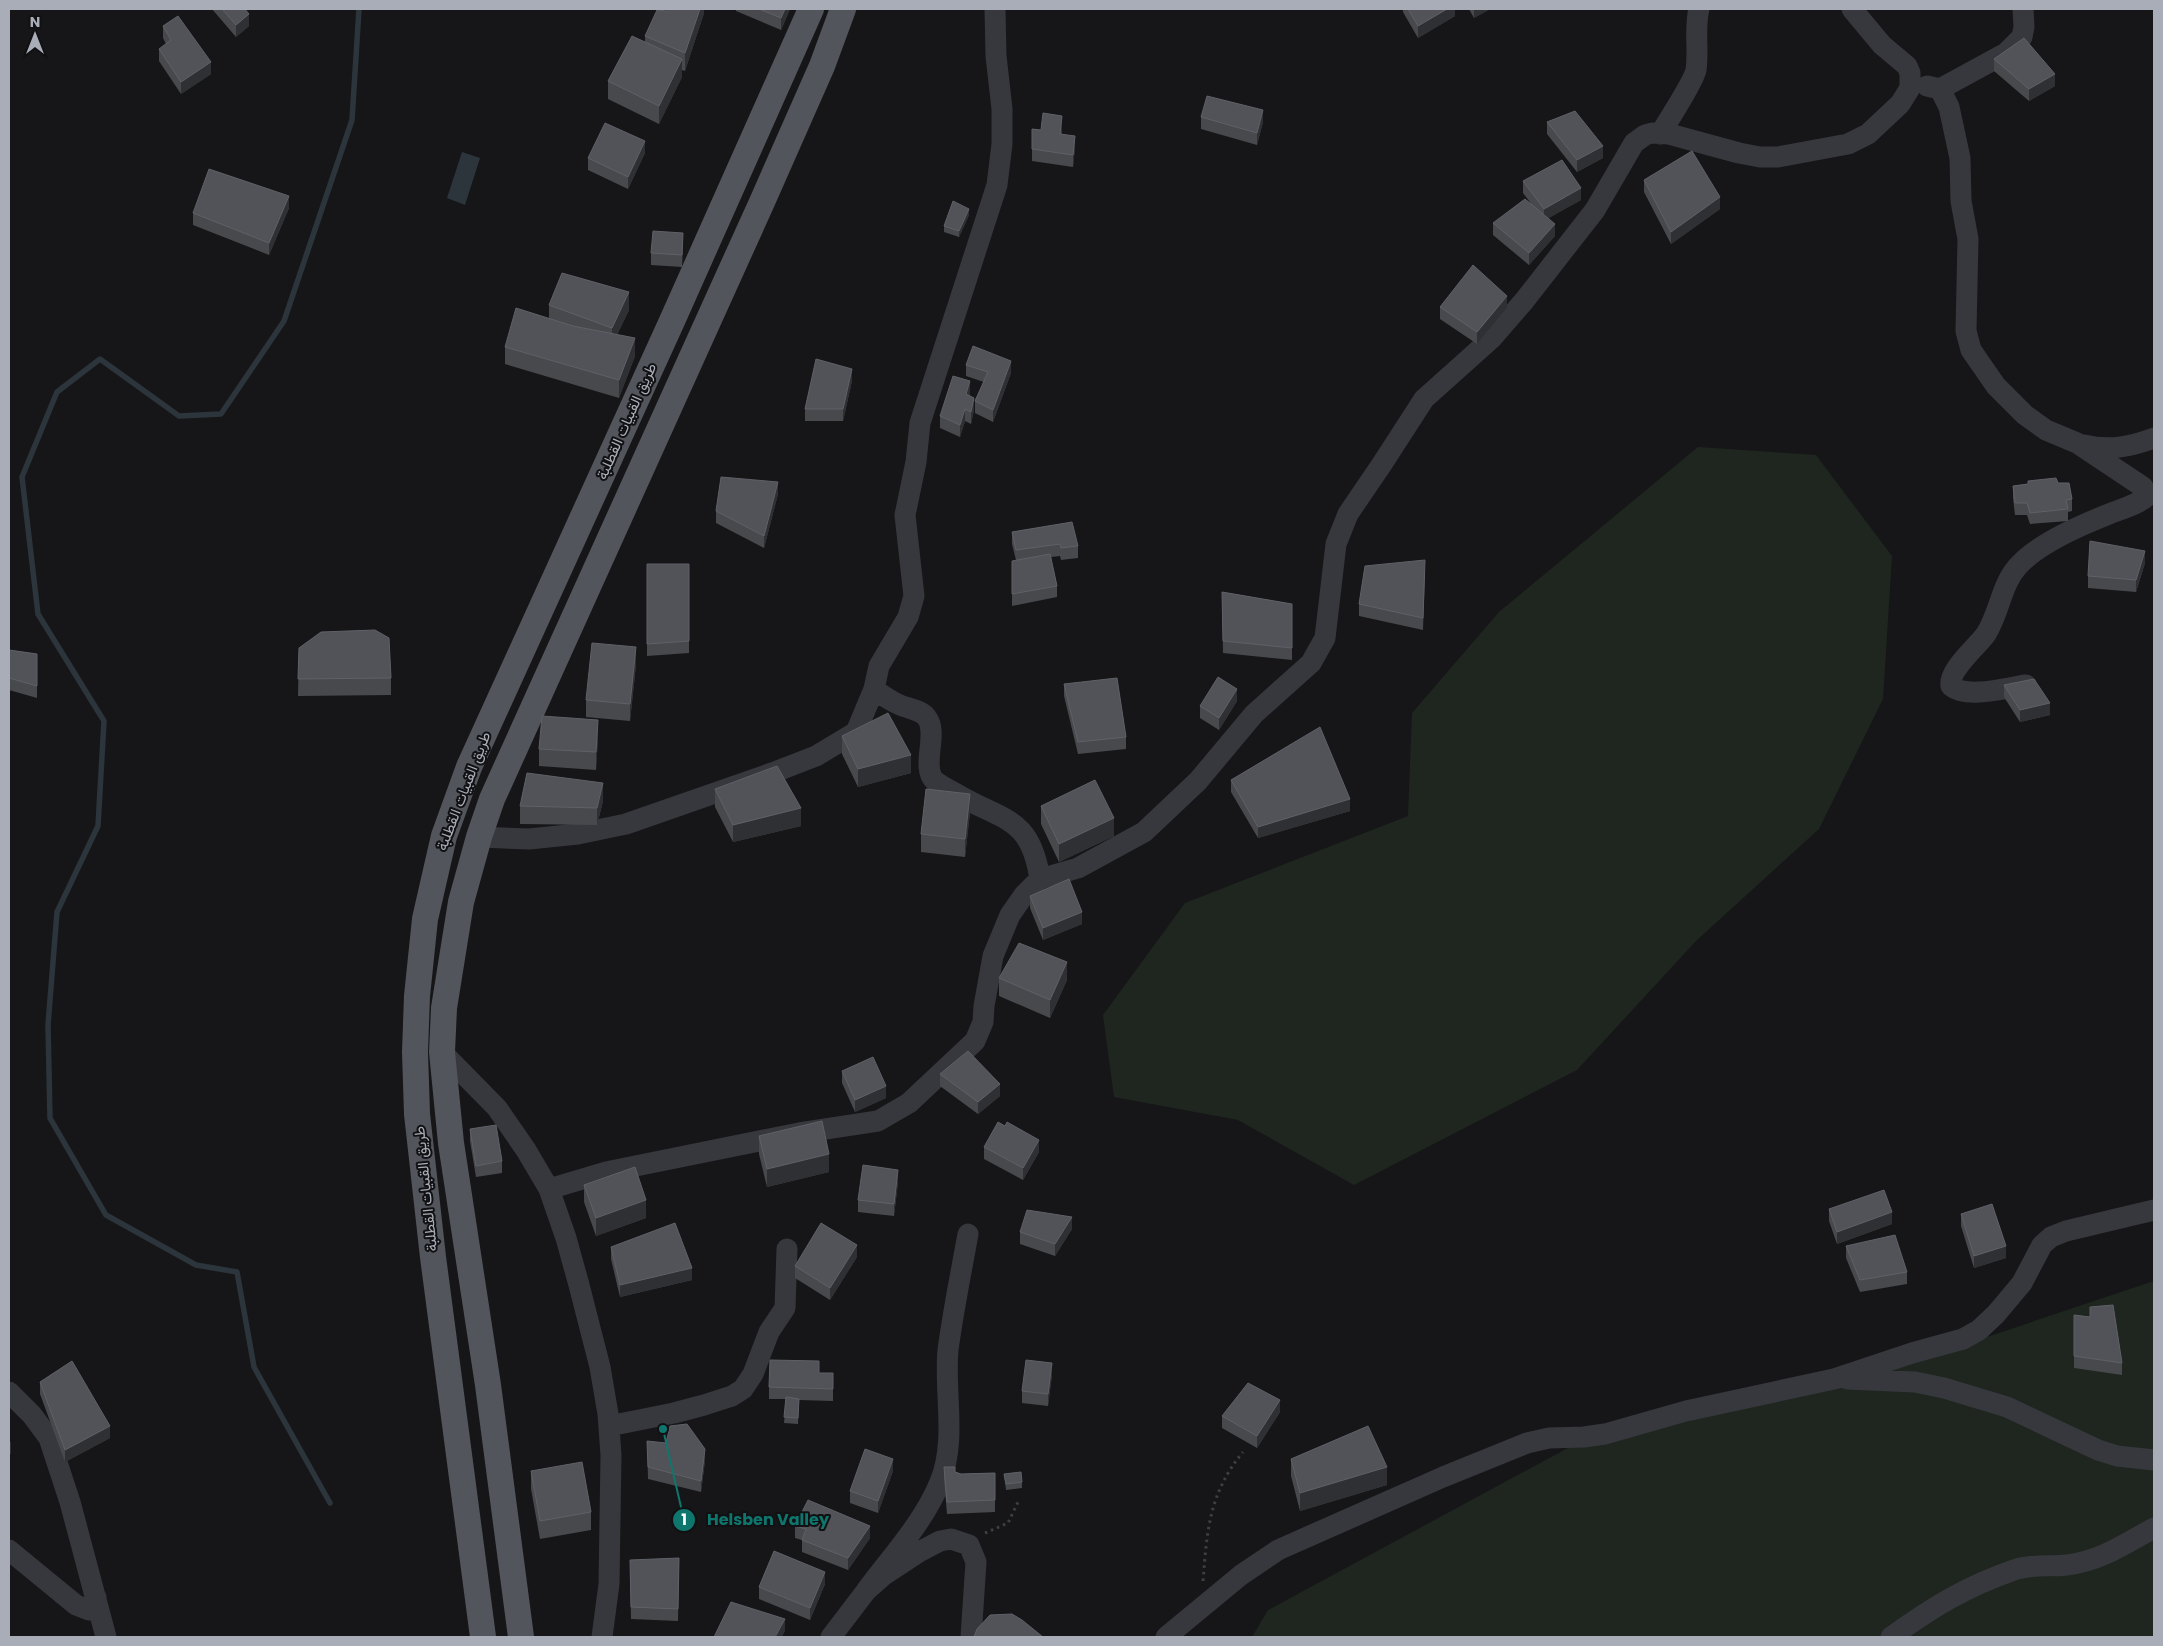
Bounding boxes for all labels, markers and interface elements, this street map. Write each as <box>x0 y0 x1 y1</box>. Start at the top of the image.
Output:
north arrow <box>10 10 60 60</box>
text: N <box>30 12 40 32</box>
street label: طريق القبيات القطلبة <box>591 359 661 483</box>
street label: طريق القبيات القطلبة <box>431 728 495 854</box>
street label: طريق القبيات القطلبة <box>408 1125 442 1253</box>
callout: Helsben Valley <box>672 1504 839 1535</box>
text: Helsben Valley <box>707 1508 830 1531</box>
text: 1 <box>681 1509 687 1530</box>

